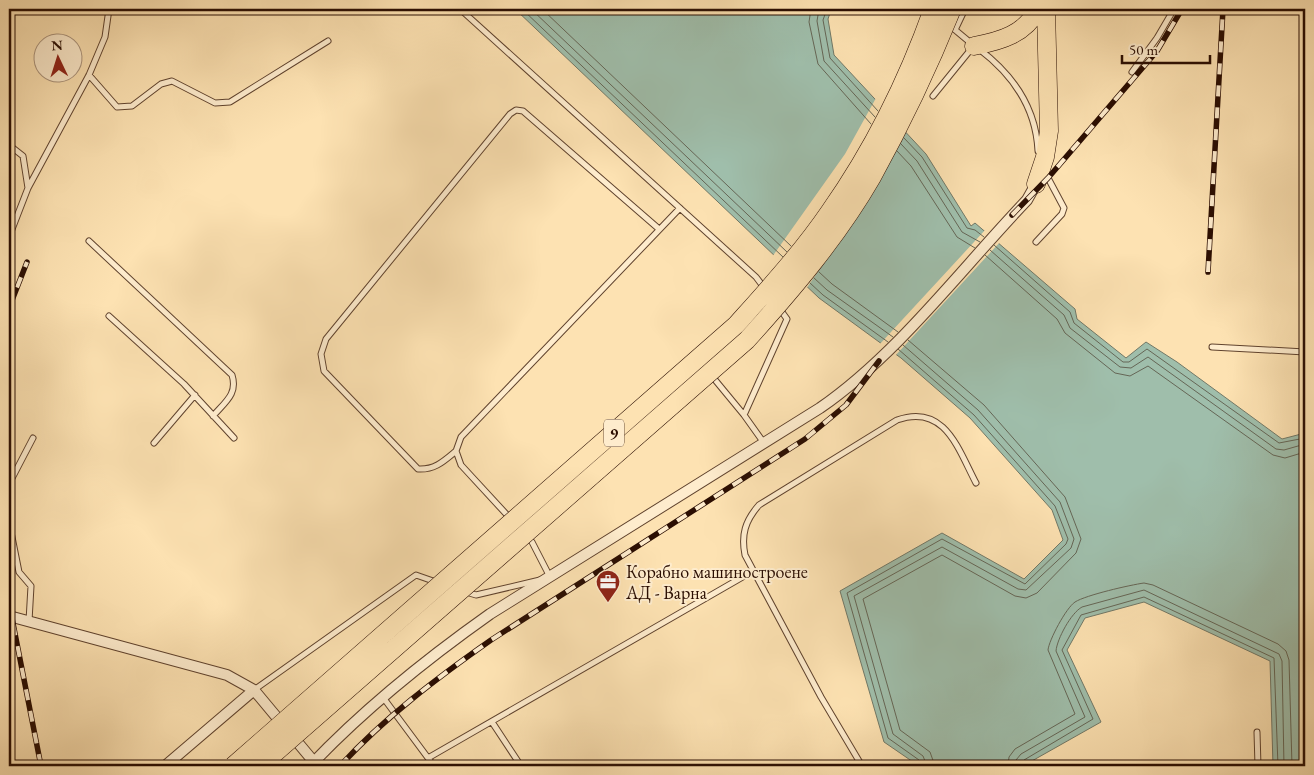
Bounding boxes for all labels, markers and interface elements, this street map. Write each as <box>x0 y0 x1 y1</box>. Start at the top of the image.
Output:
north arrow <box>32 32 82 82</box>
scale bar <box>1122 32 1209 64</box>
text: N <box>51 36 64 54</box>
text: 50 m <box>1129 40 1158 59</box>
road number: 9 <box>604 419 624 446</box>
place label: Корабно машиностроене АД - Варна <box>625 560 808 604</box>
office icon: Корабно машиностроене АД - Варна <box>595 569 621 603</box>

